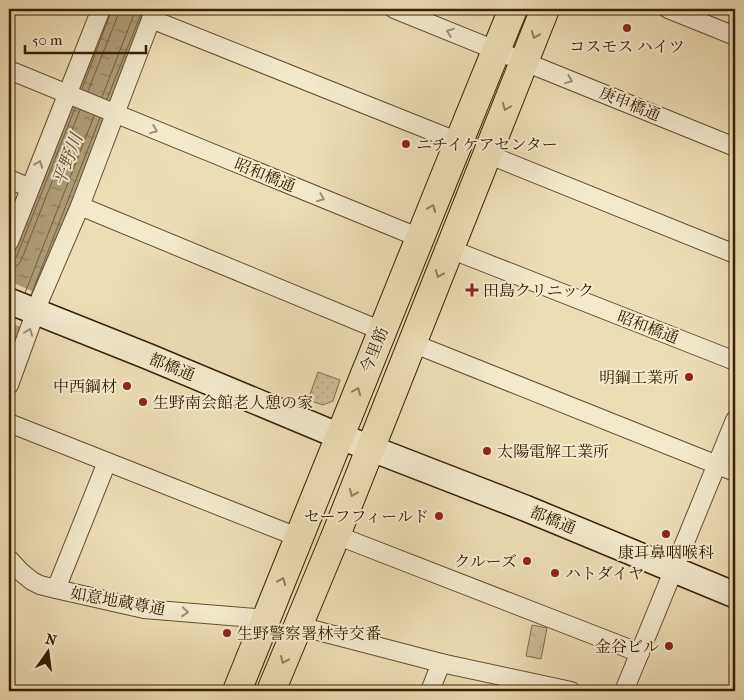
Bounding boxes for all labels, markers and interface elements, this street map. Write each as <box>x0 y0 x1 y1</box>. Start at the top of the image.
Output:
scale bar <box>25 22 146 54</box>
marker: コスモス ハイツ <box>621 22 633 34</box>
one-way arrow <box>446 27 455 38</box>
one-way arrow <box>530 30 541 39</box>
text: 50 m <box>32 31 63 49</box>
place label: コスモス ハイツ <box>569 37 685 56</box>
one-way arrow <box>564 74 573 84</box>
street label: 庚申橋通 <box>597 83 663 125</box>
one-way arrow <box>502 102 512 111</box>
one-way arrow <box>149 123 158 134</box>
water label: 平野川 <box>49 129 88 189</box>
place label: ニチイケアセンター <box>416 135 558 154</box>
marker: ニチイケアセンター <box>400 138 412 150</box>
street label: 昭和橋通 <box>232 154 298 196</box>
one-way arrow <box>33 160 43 169</box>
one-way arrow <box>316 191 325 202</box>
one-way arrow <box>426 204 437 213</box>
one-way arrow <box>435 269 446 278</box>
place label: 田島クリニック <box>483 281 594 300</box>
marker: 田島クリニック <box>465 283 479 297</box>
street label: 昭和橋通 <box>615 307 681 347</box>
street label: 今里筋 <box>356 324 392 376</box>
one-way arrow <box>23 329 33 337</box>
street label: 都橋通 <box>146 349 198 385</box>
place label: 明鋼工業所 <box>599 368 679 387</box>
marker: 明鋼工業所 <box>683 371 695 383</box>
place label: 中西鋼材 <box>53 377 117 396</box>
marker: 中西鋼材 <box>121 380 133 392</box>
one-way arrow <box>351 387 362 396</box>
place label: 生野南会館老人憩の家 <box>153 393 313 412</box>
marker: 生野南会館老人憩の家 <box>137 396 149 408</box>
place label: 太陽電解工業所 <box>497 442 609 461</box>
marker: 太陽電解工業所 <box>481 445 493 457</box>
one-way arrow <box>348 488 359 497</box>
street label: 都橋通 <box>527 502 579 538</box>
place label: セーフフィールド <box>304 507 429 526</box>
marker: セーフフィールド <box>433 510 445 522</box>
marker: 康耳鼻咽喉科 <box>660 528 672 540</box>
place label: 康耳鼻咽喉科 <box>618 543 714 562</box>
place label: クルーズ <box>454 552 517 571</box>
marker: クルーズ <box>521 555 533 567</box>
place label: ハトダイヤ <box>565 564 644 583</box>
marker: ハトダイヤ <box>549 567 561 579</box>
one-way arrow <box>276 577 286 586</box>
street label: 如意地蔵尊通 <box>69 583 167 619</box>
one-way arrow <box>181 606 189 617</box>
place label: 生野警察署林寺交番 <box>237 624 381 643</box>
marker: 生野警察署林寺交番 <box>221 627 233 639</box>
north arrow <box>22 628 72 678</box>
text: N <box>44 630 59 649</box>
place label: 金谷ビル <box>595 637 659 656</box>
marker: 金谷ビル <box>663 640 675 652</box>
one-way arrow <box>280 655 291 664</box>

